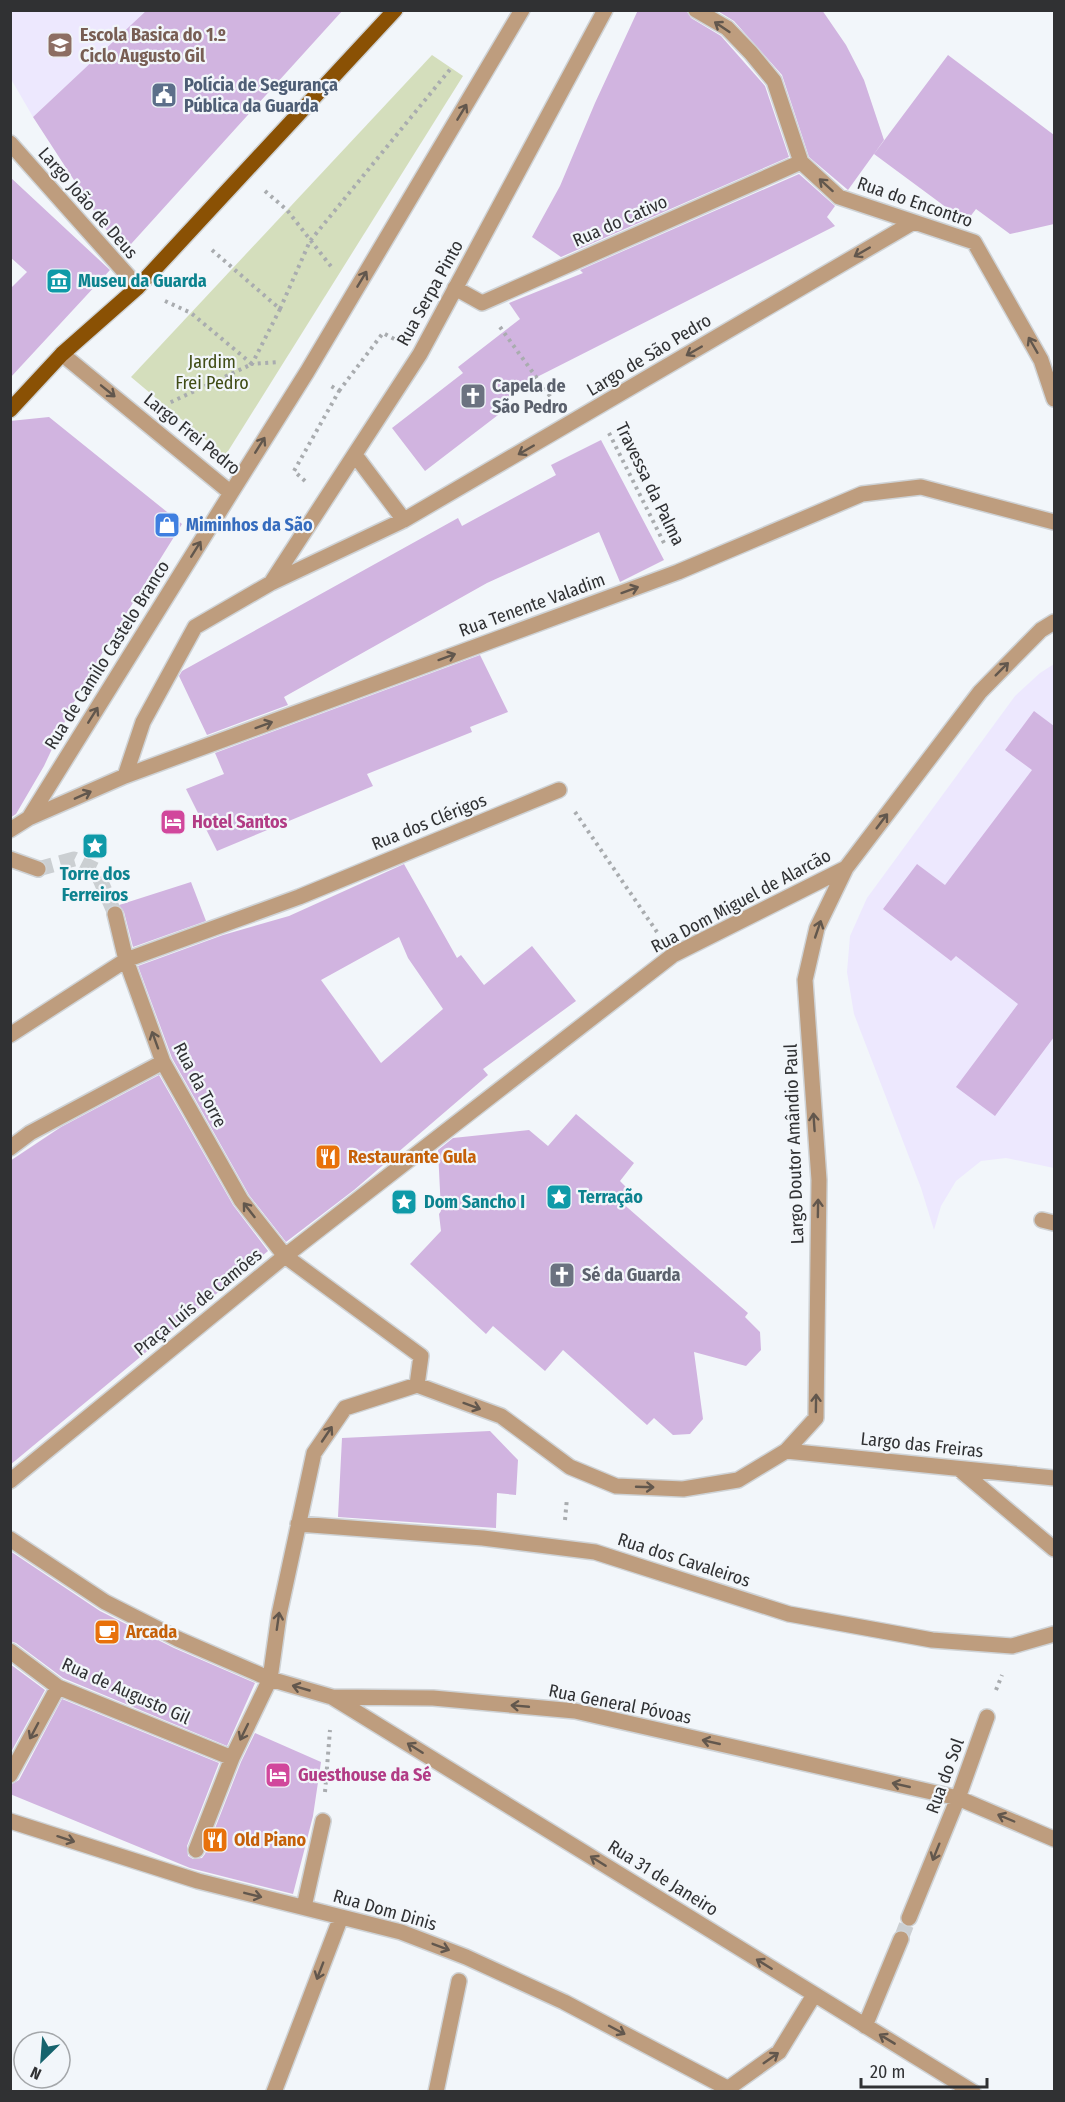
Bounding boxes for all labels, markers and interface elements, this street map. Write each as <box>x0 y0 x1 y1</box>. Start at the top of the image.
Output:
one-way arrow <box>715 21 731 33</box>
place label: Escola Basica do 1.º Ciclo Augusto Gil <box>80 24 226 67</box>
school or university icon: Escola Basica do 1.º Ciclo Augusto Gil <box>45 30 75 60</box>
place label: Polícia de Segurança Pública da Guarda <box>184 74 338 117</box>
public building icon: Polícia de Segurança Pública da Guarda <box>149 80 179 110</box>
one-way arrow <box>456 104 468 121</box>
street label: Largo João de Deus <box>34 143 143 263</box>
street label: Rua do Encontro <box>854 172 976 232</box>
one-way arrow <box>819 178 834 192</box>
street label: Rua do Cativo <box>569 190 671 252</box>
street label: Rua Serpa Pinto <box>392 236 468 350</box>
one-way arrow <box>854 247 871 259</box>
museum icon: Museu da Guarda <box>44 266 74 296</box>
place label: Museu da Guarda <box>78 270 207 292</box>
one-way arrow <box>356 271 368 288</box>
street label: Largo de São Pedro <box>583 309 715 401</box>
one-way arrow <box>1027 337 1038 355</box>
one-way arrow <box>686 345 703 357</box>
park label: Jardim Frei Pedro <box>175 351 249 394</box>
place label: Capela de São Pedro <box>492 375 568 418</box>
church icon: Capela de São Pedro <box>458 381 488 411</box>
one-way arrow <box>100 385 116 398</box>
street label: Largo Frei Pedro <box>139 388 245 480</box>
street label: Travessa da Palma <box>611 419 689 549</box>
one-way arrow <box>254 437 267 454</box>
one-way arrow <box>518 444 535 456</box>
shop icon: Miminhos da São <box>152 510 182 540</box>
place label: Miminhos da São <box>186 514 313 536</box>
one-way arrow <box>190 541 202 558</box>
street label: Rua de Camilo Castelo Branco <box>40 557 174 753</box>
street label: Rua Tenente Valadim <box>456 568 608 642</box>
one-way arrow <box>620 583 639 594</box>
one-way arrow <box>437 650 456 661</box>
one-way arrow <box>995 661 1010 676</box>
one-way arrow <box>87 707 99 724</box>
one-way arrow <box>255 718 273 729</box>
one-way arrow <box>73 789 91 800</box>
street label: Rua dos Clérigos <box>368 789 490 855</box>
hotel icon: Hotel Santos <box>158 807 188 837</box>
place label: Hotel Santos <box>192 811 288 833</box>
one-way arrow <box>875 814 888 830</box>
place icon: Torre dos Ferreiros <box>80 831 110 861</box>
street label: Rua Dom Miguel de Alarcão <box>647 844 835 958</box>
place label: Torre dos Ferreiros <box>60 863 130 906</box>
one-way arrow <box>813 920 824 939</box>
one-way arrow <box>149 1031 160 1049</box>
street label: Rua da Torre <box>169 1039 232 1131</box>
street label: Largo Doutor Amândio Paul <box>780 1043 808 1245</box>
one-way arrow <box>809 1113 820 1132</box>
restaurant icon: Restaurante Gula <box>313 1142 343 1172</box>
place label: Restaurante Gula <box>348 1146 476 1168</box>
place icon: Terração <box>544 1182 574 1212</box>
place label: Terração <box>578 1186 643 1208</box>
place icon: Dom Sancho I <box>389 1187 419 1217</box>
place label: Dom Sancho I <box>424 1191 525 1213</box>
one-way arrow <box>812 1199 824 1219</box>
one-way arrow <box>242 1202 255 1218</box>
street label: Praça Luís de Camões <box>130 1243 267 1360</box>
church icon: Sé da Guarda <box>547 1260 577 1290</box>
place label: Sé da Guarda <box>582 1264 681 1286</box>
one-way arrow <box>810 1394 822 1414</box>
one-way arrow <box>462 1401 481 1412</box>
one-way arrow <box>321 1426 333 1443</box>
street label: Largo das Freiras <box>859 1428 985 1462</box>
one-way arrow <box>634 1482 654 1493</box>
street label: Rua dos Cavaleiros <box>615 1528 753 1592</box>
one-way arrow <box>272 1612 283 1632</box>
cafe icon: Arcada <box>92 1617 122 1647</box>
place label: Arcada <box>125 1621 177 1643</box>
street label: Rua de Augusto Gil <box>58 1653 194 1729</box>
street label: Rua General Póvoas <box>547 1679 694 1729</box>
one-way arrow <box>292 1682 311 1693</box>
one-way arrow <box>510 1700 530 1711</box>
one-way arrow <box>28 1722 40 1739</box>
one-way arrow <box>238 1722 250 1740</box>
street label: Rua do Sol <box>921 1735 969 1817</box>
one-way arrow <box>702 1736 721 1747</box>
one-way arrow <box>406 1741 423 1754</box>
hotel icon: Guesthouse da Sé <box>263 1760 293 1790</box>
place label: Guesthouse da Sé <box>298 1764 431 1786</box>
one-way arrow <box>892 1779 912 1790</box>
one-way arrow <box>998 1812 1016 1824</box>
restaurant icon: Old Piano <box>200 1825 230 1855</box>
place label: Old Piano <box>234 1829 307 1851</box>
one-way arrow <box>56 1834 75 1845</box>
street label: Rua 31 de Janeiro <box>604 1835 722 1921</box>
one-way arrow <box>930 1842 941 1861</box>
one-way arrow <box>590 1855 607 1867</box>
street label: Rua Dom Dinis <box>331 1885 440 1935</box>
one-way arrow <box>243 1889 262 1901</box>
one-way arrow <box>431 1942 449 1953</box>
one-way arrow <box>756 1958 773 1970</box>
one-way arrow <box>314 1962 325 1980</box>
one-way arrow <box>608 2024 625 2036</box>
north arrow <box>12 2030 72 2090</box>
one-way arrow <box>879 2033 896 2045</box>
scale bar <box>861 2051 987 2089</box>
one-way arrow <box>762 2052 778 2064</box>
text: 20 m <box>870 2061 905 2083</box>
text: N <box>28 2063 44 2084</box>

